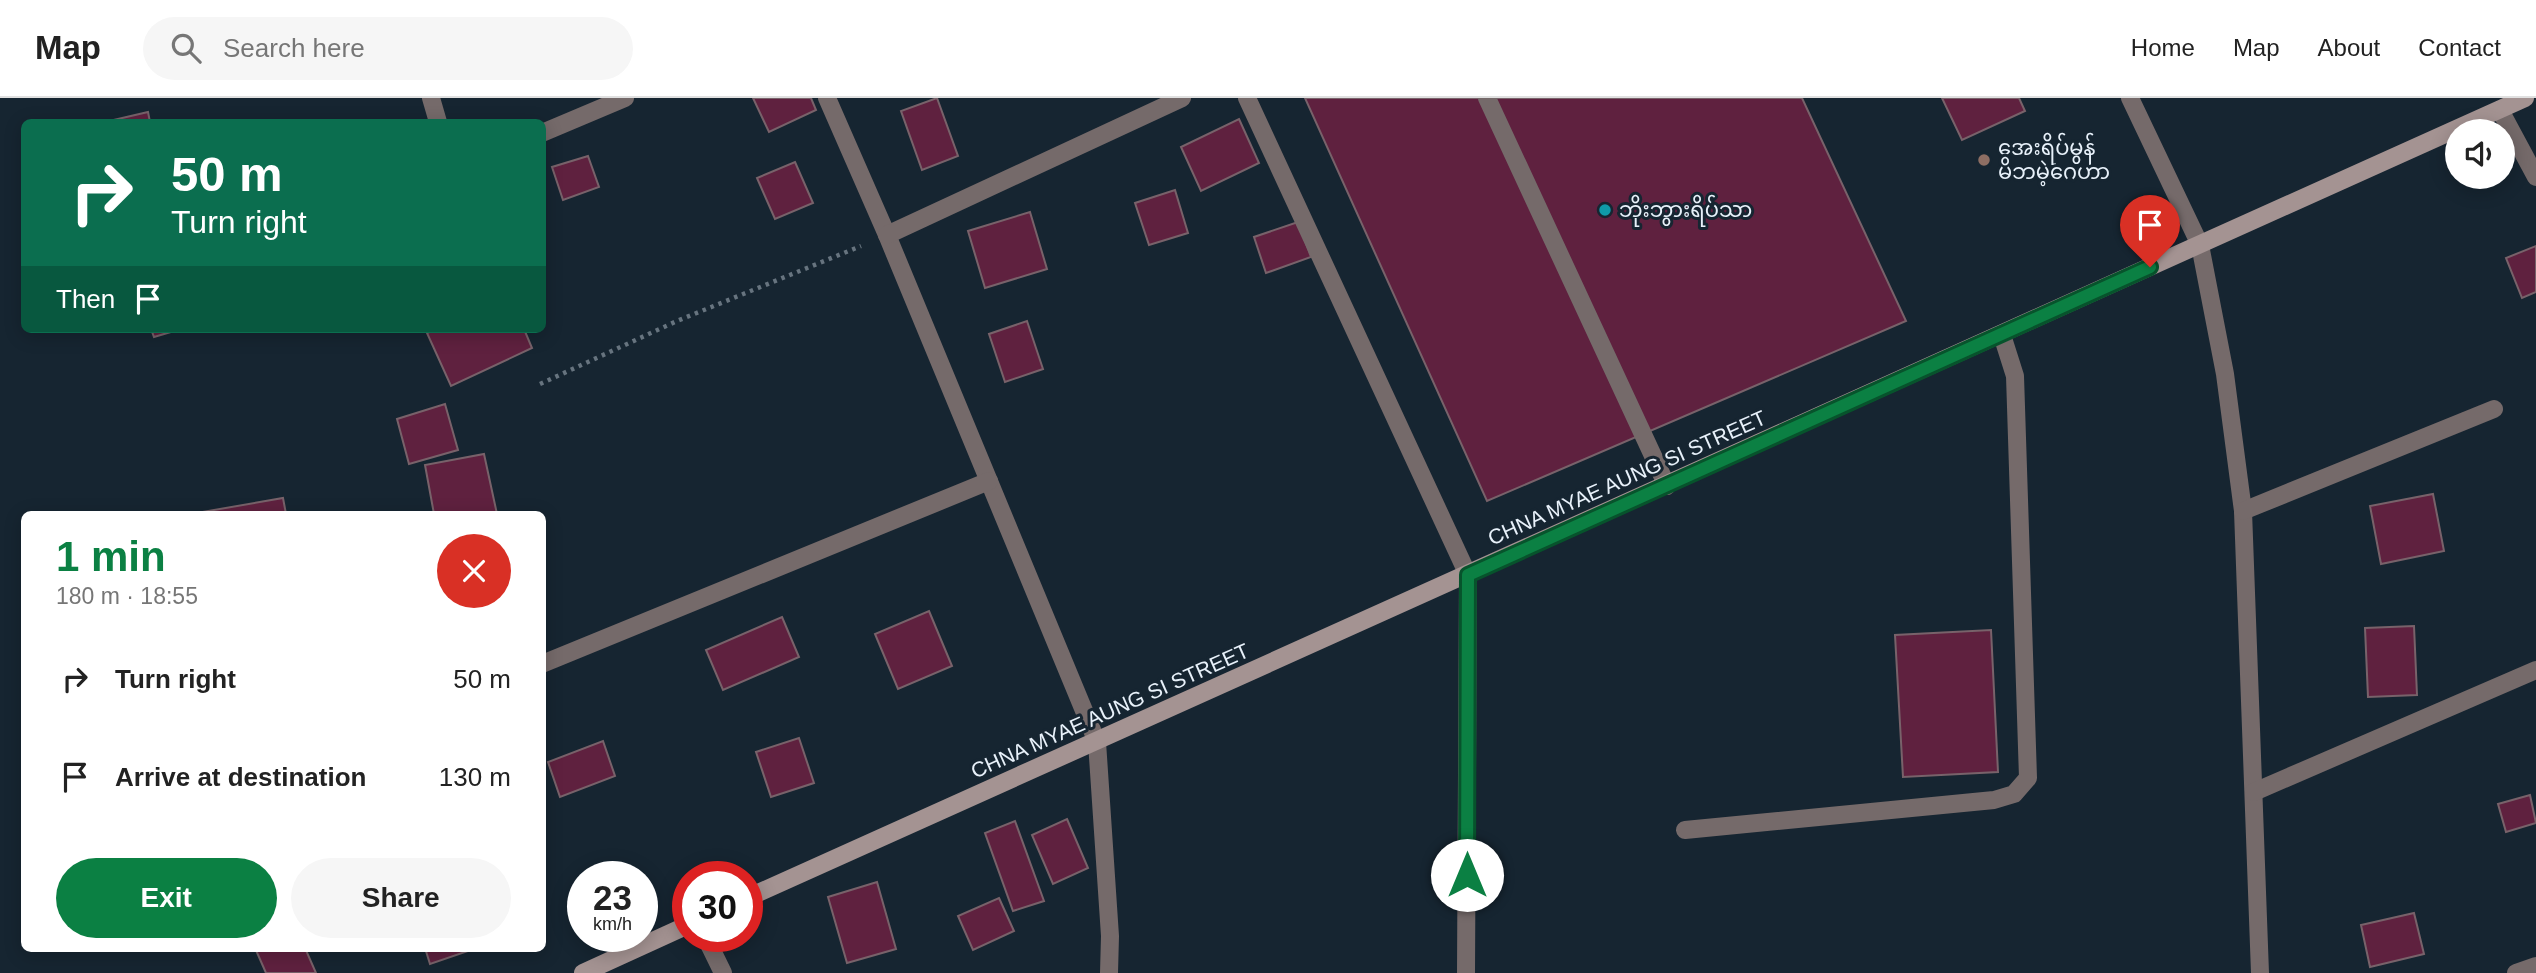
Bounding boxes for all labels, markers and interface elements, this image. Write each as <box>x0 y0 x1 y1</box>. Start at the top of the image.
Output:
search box <box>143 17 633 80</box>
text: Map <box>35 29 101 66</box>
icon: search <box>167 29 205 67</box>
text: Search here <box>223 33 365 63</box>
text: Home <box>2131 34 2195 61</box>
text: Map <box>2233 34 2280 61</box>
text: About <box>2318 34 2380 61</box>
text: Contact <box>2418 34 2501 61</box>
map controls <box>2445 119 2515 189</box>
button: sound <box>2445 119 2515 189</box>
place label: အေးရိပ်မွန် မိဘမဲ့ဂေဟာ <box>1998 132 2110 187</box>
icon: right <box>56 147 147 238</box>
text: 50 m <box>171 147 283 201</box>
marker: အေးရိပ်မွန် မိဘမဲ့ဂေဟာ <box>1976 152 1992 168</box>
place label: ဘိုးဘွားရိပ်သာ <box>1619 194 1752 227</box>
pin <box>2120 195 2180 267</box>
marker: ဘိုးဘွားရိပ်သာ <box>1597 202 1613 218</box>
text: Turn right <box>171 204 307 240</box>
icon: arrive <box>2131 206 2169 244</box>
icon: arrive <box>129 280 167 318</box>
text: Then <box>56 284 115 314</box>
street label: CHNA MYAE AUNG SI STREET <box>1484 406 1769 549</box>
text: 1 min <box>56 533 166 580</box>
button: close <box>437 534 511 608</box>
text: 180 m · 18:55 <box>56 583 198 609</box>
street label: CHNA MYAE AUNG SI STREET <box>967 639 1252 782</box>
icon: right <box>56 660 94 698</box>
text: Turn right <box>115 664 236 694</box>
text: 50 m <box>453 664 511 694</box>
icon: arrive <box>56 758 94 796</box>
text: Arrive at destination <box>115 762 366 792</box>
text: 130 m <box>439 762 511 792</box>
position arrow <box>1430 838 1504 912</box>
button: Exit <box>56 858 277 938</box>
button: Share <box>291 858 511 938</box>
speed limit sign: 30 <box>672 861 763 952</box>
text: 23 <box>593 878 632 917</box>
text: km/h <box>593 914 632 934</box>

